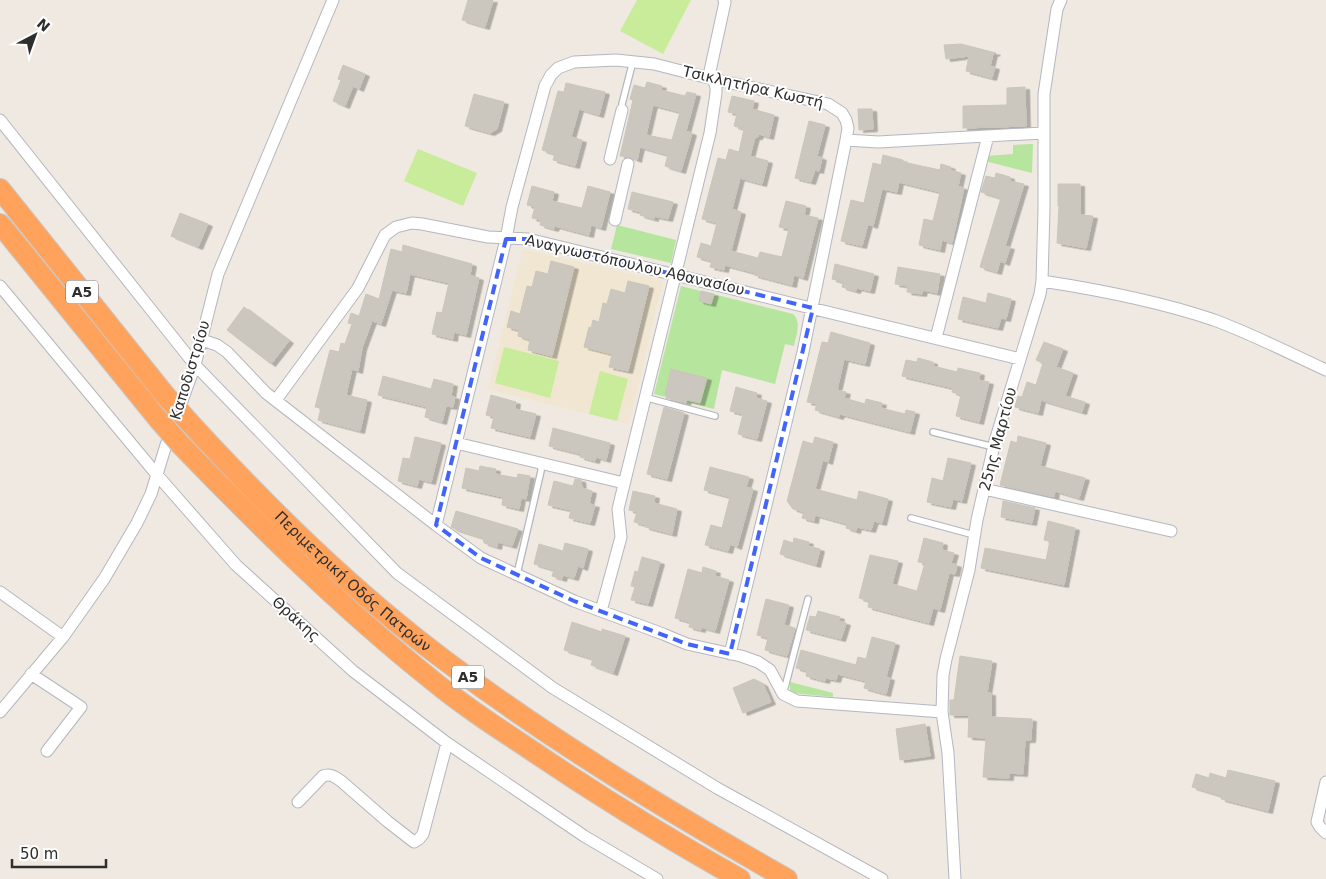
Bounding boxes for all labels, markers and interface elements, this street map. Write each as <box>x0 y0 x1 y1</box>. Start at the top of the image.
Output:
north arrow <box>10 10 60 60</box>
text: N <box>34 15 53 35</box>
street label: Τσικλητήρα Κωστή <box>680 62 825 112</box>
street label: Αναγνωστόπουλου Αθανασίου <box>524 231 746 299</box>
road number: Α5 <box>66 280 98 304</box>
street label: Καποδιστρίου <box>166 318 214 422</box>
street label: 25ης Μαρτίου <box>976 385 1020 493</box>
street label: Περιμετρική Οδός Πατρών <box>271 508 435 656</box>
street label: Θράκης <box>268 593 324 645</box>
road number: Α5 <box>452 666 484 689</box>
scale bar <box>12 836 106 868</box>
text: 50 m <box>20 845 58 863</box>

